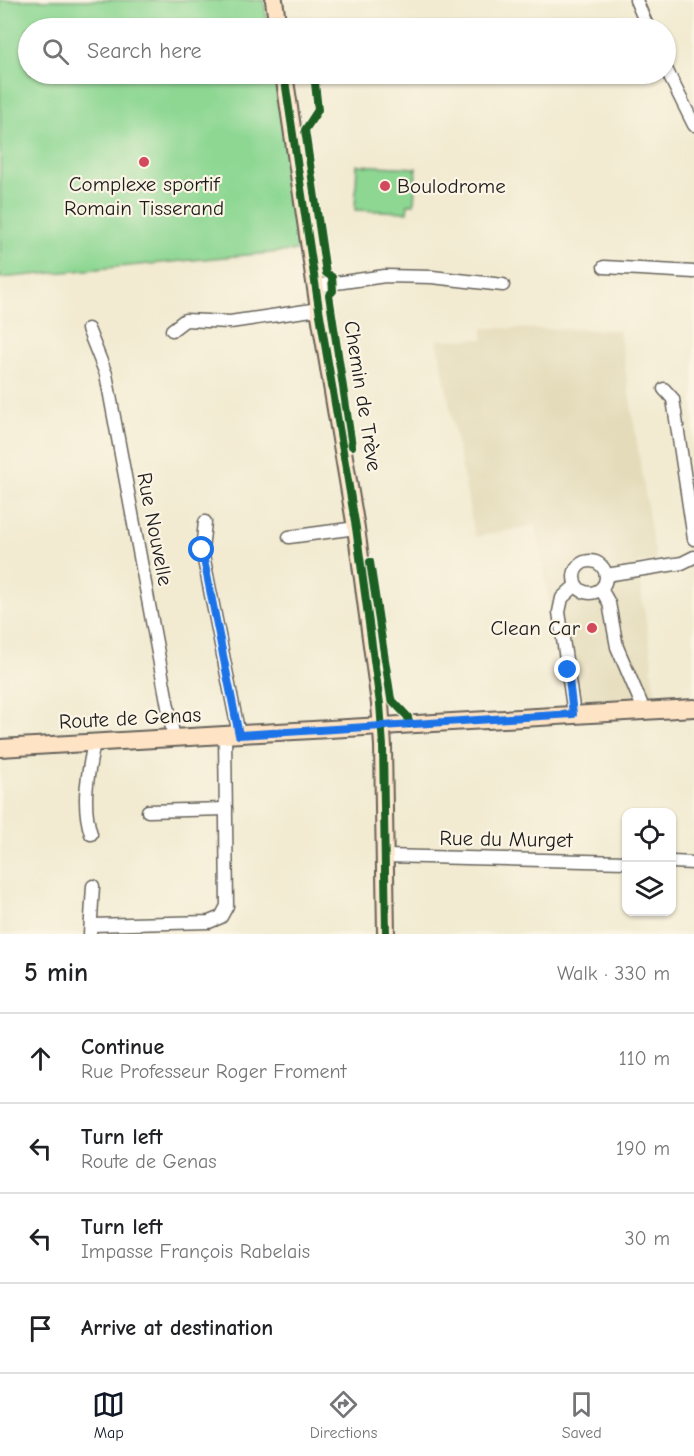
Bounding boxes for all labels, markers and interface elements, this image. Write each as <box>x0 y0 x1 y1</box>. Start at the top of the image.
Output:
search box <box>18 18 676 84</box>
icon: search <box>39 35 72 68</box>
text: Search here <box>87 38 202 64</box>
marker: Complexe sportif Romain Tisserand <box>137 155 151 169</box>
place label: Complexe sportif Romain Tisserand <box>64 172 224 220</box>
place label: Boulodrome <box>397 174 506 198</box>
marker: Boulodrome <box>378 179 392 193</box>
street label: Chemin de Trève <box>339 319 387 473</box>
street label: Rue Nouvelle <box>132 470 178 588</box>
route start <box>188 536 214 562</box>
place label: Clean Car <box>490 616 581 640</box>
marker: Clean Car <box>585 621 599 635</box>
route end <box>554 656 580 682</box>
street label: Route de Genas <box>58 702 202 734</box>
map controls <box>622 808 676 916</box>
button: locate <box>622 808 676 862</box>
street label: Rue du Murget <box>439 826 574 852</box>
button: layers <box>622 862 676 916</box>
text: 5 min <box>24 958 88 988</box>
text: Walk · 330 m <box>557 962 670 985</box>
text: Continue <box>81 1034 164 1060</box>
icon: ahead <box>24 1042 57 1075</box>
text: 110 m <box>619 1047 670 1070</box>
text: Rue Professeur Roger Froment <box>81 1060 346 1083</box>
text: Turn left <box>81 1124 163 1150</box>
icon: left <box>24 1132 57 1165</box>
text: 190 m <box>616 1137 670 1160</box>
text: Route de Genas <box>81 1150 217 1173</box>
text: Turn left <box>81 1214 163 1240</box>
icon: left <box>24 1222 57 1255</box>
text: 30 m <box>624 1227 670 1250</box>
text: Impasse François Rabelais <box>81 1240 310 1263</box>
icon: arrive <box>24 1312 57 1345</box>
text: Arrive at destination <box>81 1315 273 1341</box>
tab: Map <box>92 1388 125 1442</box>
tab: Directions <box>310 1388 377 1442</box>
tab: Saved <box>562 1388 602 1442</box>

